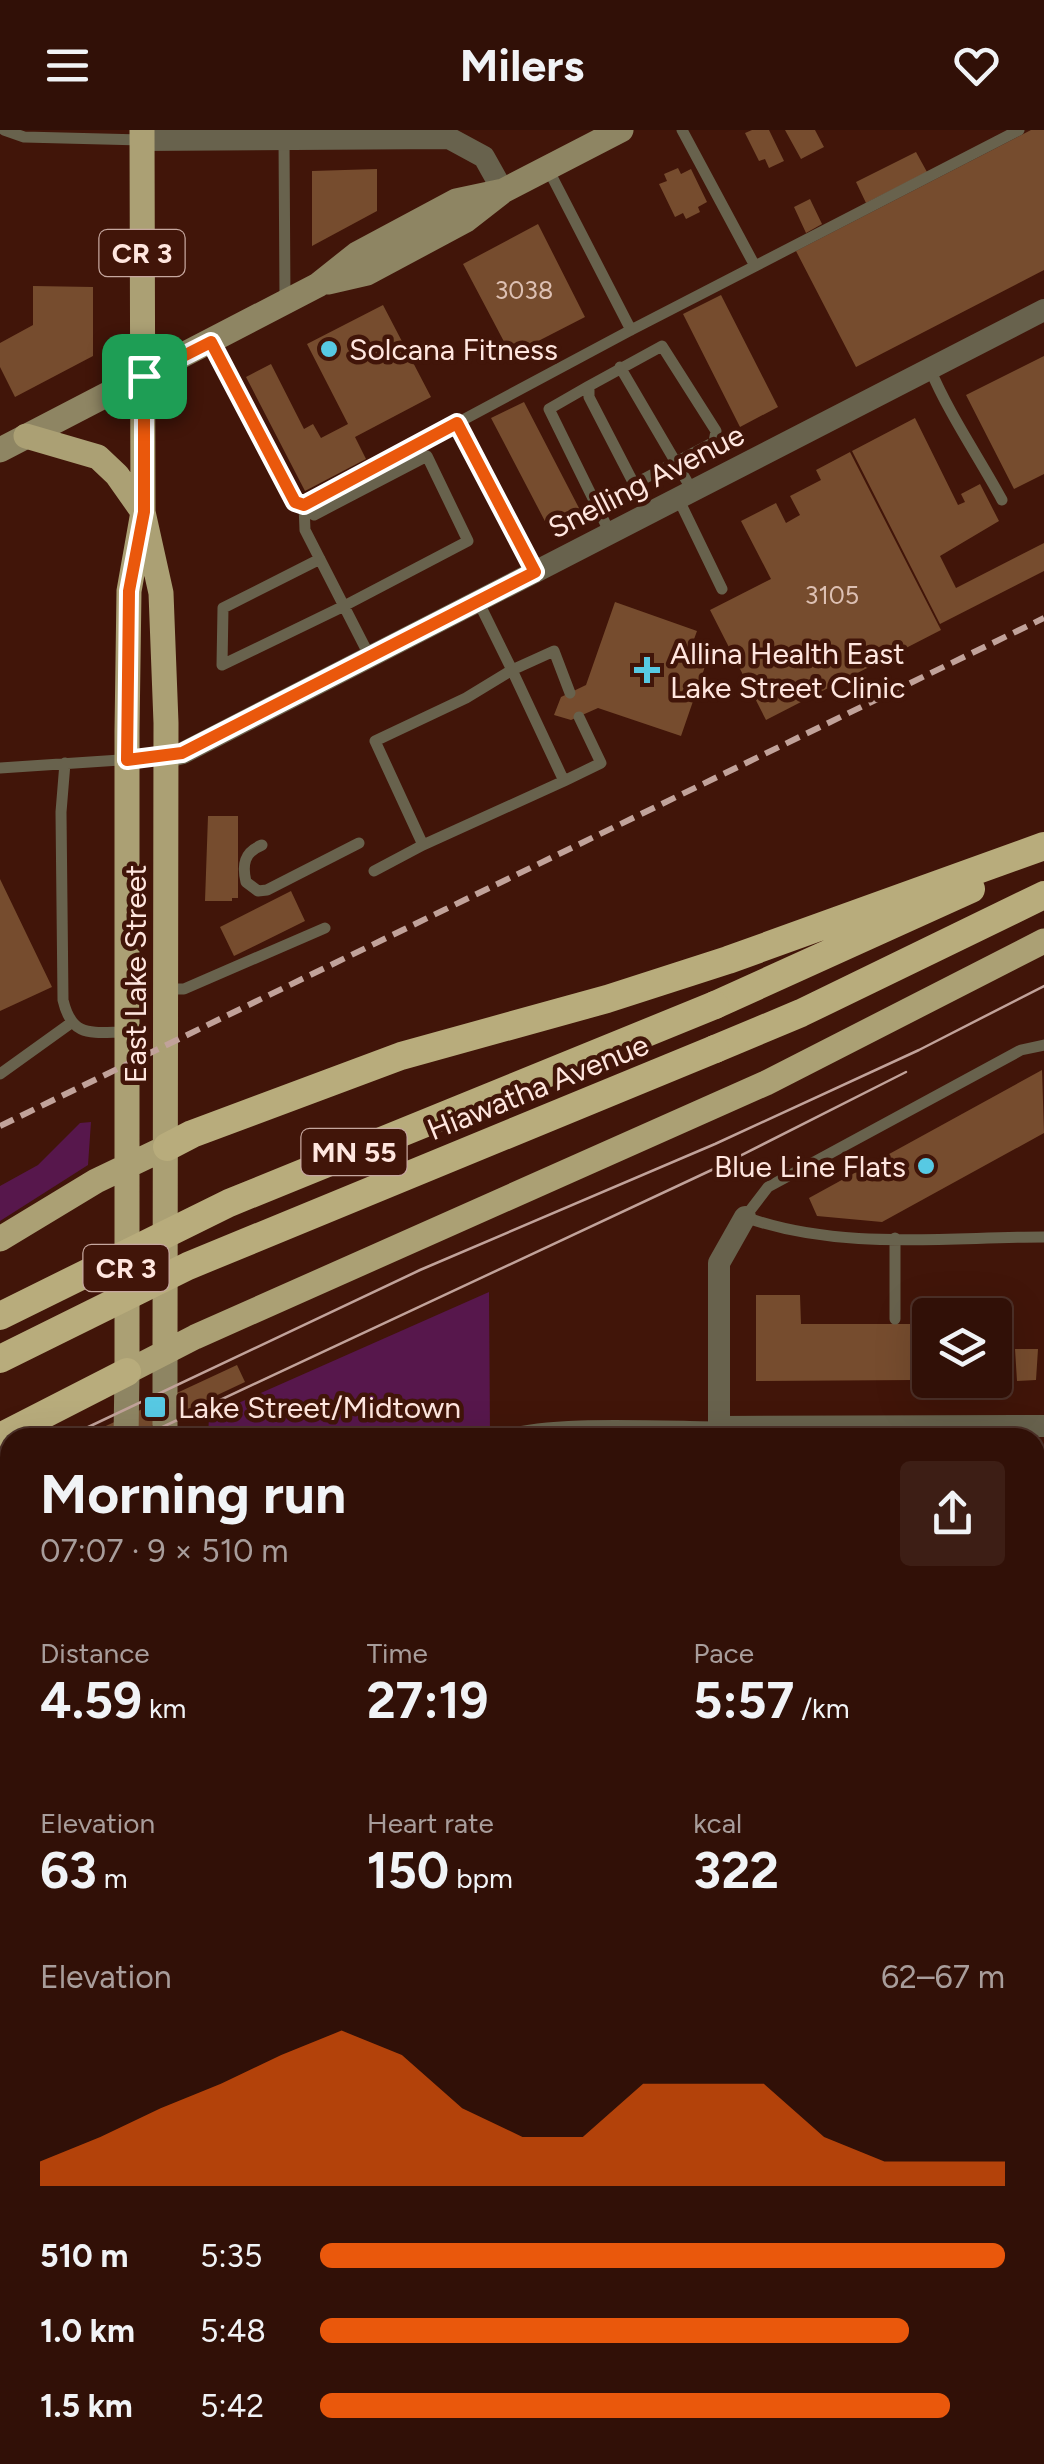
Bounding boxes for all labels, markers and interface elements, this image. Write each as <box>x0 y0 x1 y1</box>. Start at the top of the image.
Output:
icon: menu <box>40 38 95 93</box>
text: Milers <box>460 38 584 92</box>
icon: heart <box>949 38 1004 93</box>
road number: CR 3 <box>100 230 184 276</box>
house number: 3038 <box>495 275 553 305</box>
place label: Solcana Fitness <box>349 331 558 368</box>
pin <box>102 334 187 419</box>
marker: Solcana Fitness <box>318 338 340 360</box>
icon: arrive <box>117 349 172 404</box>
street label: Snelling Avenue <box>542 416 750 546</box>
house number: 3105 <box>805 580 859 610</box>
place label: Allina Health East Lake Street Clinic <box>670 635 905 706</box>
marker: Allina Health East Lake Street Clinic <box>634 657 660 683</box>
street label: East Lake Street <box>117 865 154 1083</box>
street label: Hiawatha Avenue <box>422 1026 654 1148</box>
road number: MN 55 <box>302 1129 406 1175</box>
place label: Blue Line Flats <box>714 1148 906 1185</box>
marker: Blue Line Flats <box>915 1155 937 1177</box>
road number: CR 3 <box>84 1245 168 1291</box>
map controls <box>912 1298 1012 1398</box>
button: layers <box>912 1298 1012 1398</box>
place label: Lake Street/Midtown <box>178 1389 461 1426</box>
marker: Lake Street/Midtown <box>142 1394 168 1420</box>
text: Morning run <box>40 1461 346 1527</box>
button: share <box>900 1461 1005 1566</box>
text: 07:07 · 9 × 510 m <box>40 1532 289 1570</box>
text: Distance <box>40 1636 150 1670</box>
text: Time <box>367 1636 428 1670</box>
text: Pace <box>693 1636 754 1670</box>
text: 4.59 <box>40 1670 142 1731</box>
text: 27:19 <box>367 1670 489 1731</box>
text: 5:57 <box>693 1670 794 1731</box>
text: km <box>142 1691 186 1725</box>
text: /km <box>794 1691 850 1725</box>
text: Elevation <box>40 1806 155 1840</box>
text: Heart rate <box>367 1806 494 1840</box>
text: kcal <box>693 1806 742 1840</box>
text: 63 <box>40 1840 97 1901</box>
text: 150 <box>367 1840 449 1901</box>
text: 322 <box>693 1840 779 1901</box>
text: m <box>97 1861 128 1895</box>
text: bpm <box>449 1861 513 1895</box>
text: Elevation <box>40 1958 172 1996</box>
text: 62–67 m <box>881 1958 1005 1996</box>
text: 510 m <box>40 2237 128 2275</box>
text: 5:35 <box>200 2237 262 2275</box>
text: 1.0 km <box>40 2312 135 2350</box>
text: 5:48 <box>200 2312 266 2350</box>
text: 1.5 km <box>40 2387 133 2425</box>
text: 5:42 <box>200 2387 264 2425</box>

